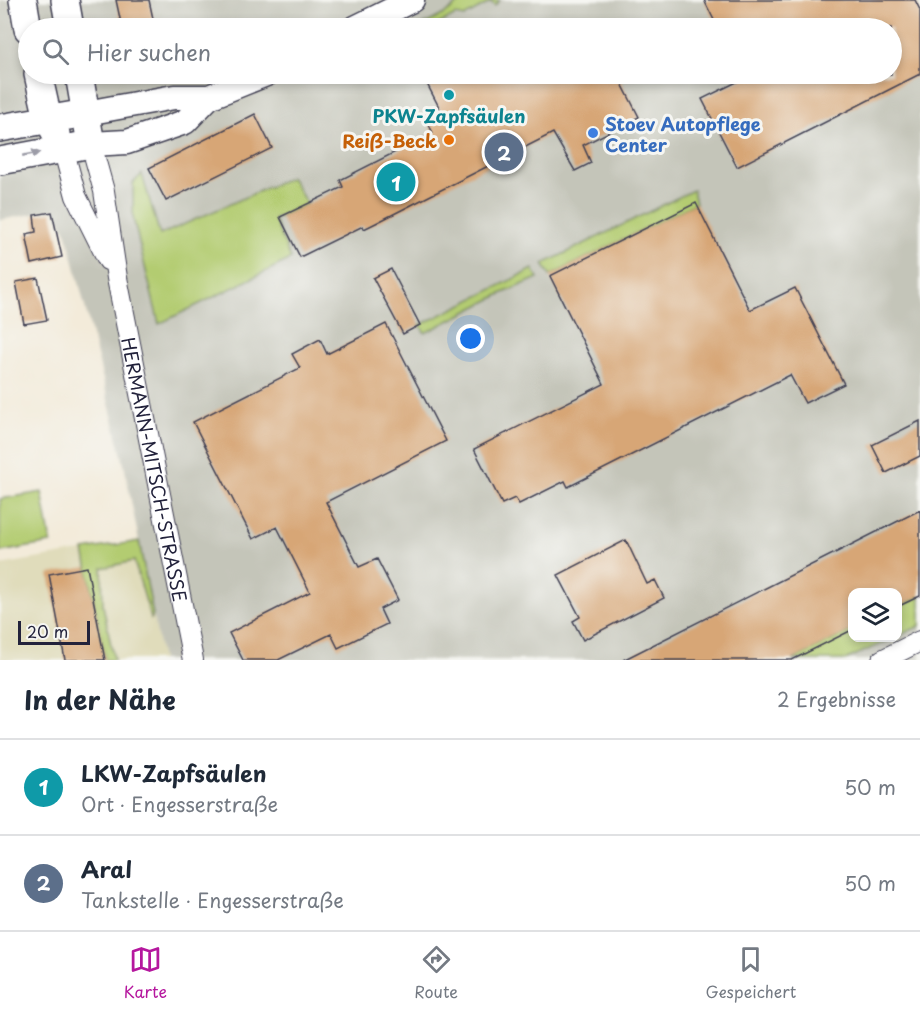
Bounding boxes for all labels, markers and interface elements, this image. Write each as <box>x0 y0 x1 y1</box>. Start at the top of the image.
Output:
search box <box>18 18 902 84</box>
icon: search <box>39 35 72 68</box>
text: Hier suchen <box>87 35 211 68</box>
marker: PKW-Zapfsäulen <box>442 88 456 102</box>
place label: PKW-Zapfsäulen <box>373 102 525 129</box>
place label: Stoev Autopflege Center <box>605 110 761 158</box>
marker: Stoev Autopflege Center <box>586 126 600 140</box>
place label: Reiß-Beck <box>342 127 437 154</box>
pin: 2 <box>484 130 524 174</box>
marker: Reiß-Beck <box>442 133 456 147</box>
one-way arrow <box>22 149 41 158</box>
pin: 1 <box>376 160 416 204</box>
your location <box>456 324 485 353</box>
street label: HERMANN-MITSCH-STRASSE <box>116 335 195 604</box>
map controls <box>848 588 902 642</box>
button: layers <box>848 588 902 642</box>
scale bar <box>18 618 90 646</box>
text: 20 m <box>27 619 68 643</box>
text: In der Nähe <box>24 680 176 719</box>
text: 2 Ergebnisse <box>777 684 896 714</box>
text: LKW-Zapfsäulen <box>81 756 266 789</box>
text: 1 <box>39 772 48 802</box>
text: 50 m <box>844 772 896 802</box>
text: Ort · Engesserstraße <box>81 789 278 819</box>
text: Aral <box>81 852 132 885</box>
text: 2 <box>36 868 51 898</box>
text: 50 m <box>844 868 896 898</box>
text: Tankstelle · Engesserstraße <box>81 885 344 915</box>
tab: Karte <box>124 943 167 1003</box>
tab: Route <box>414 943 458 1003</box>
tab: Gespeichert <box>705 943 796 1003</box>

